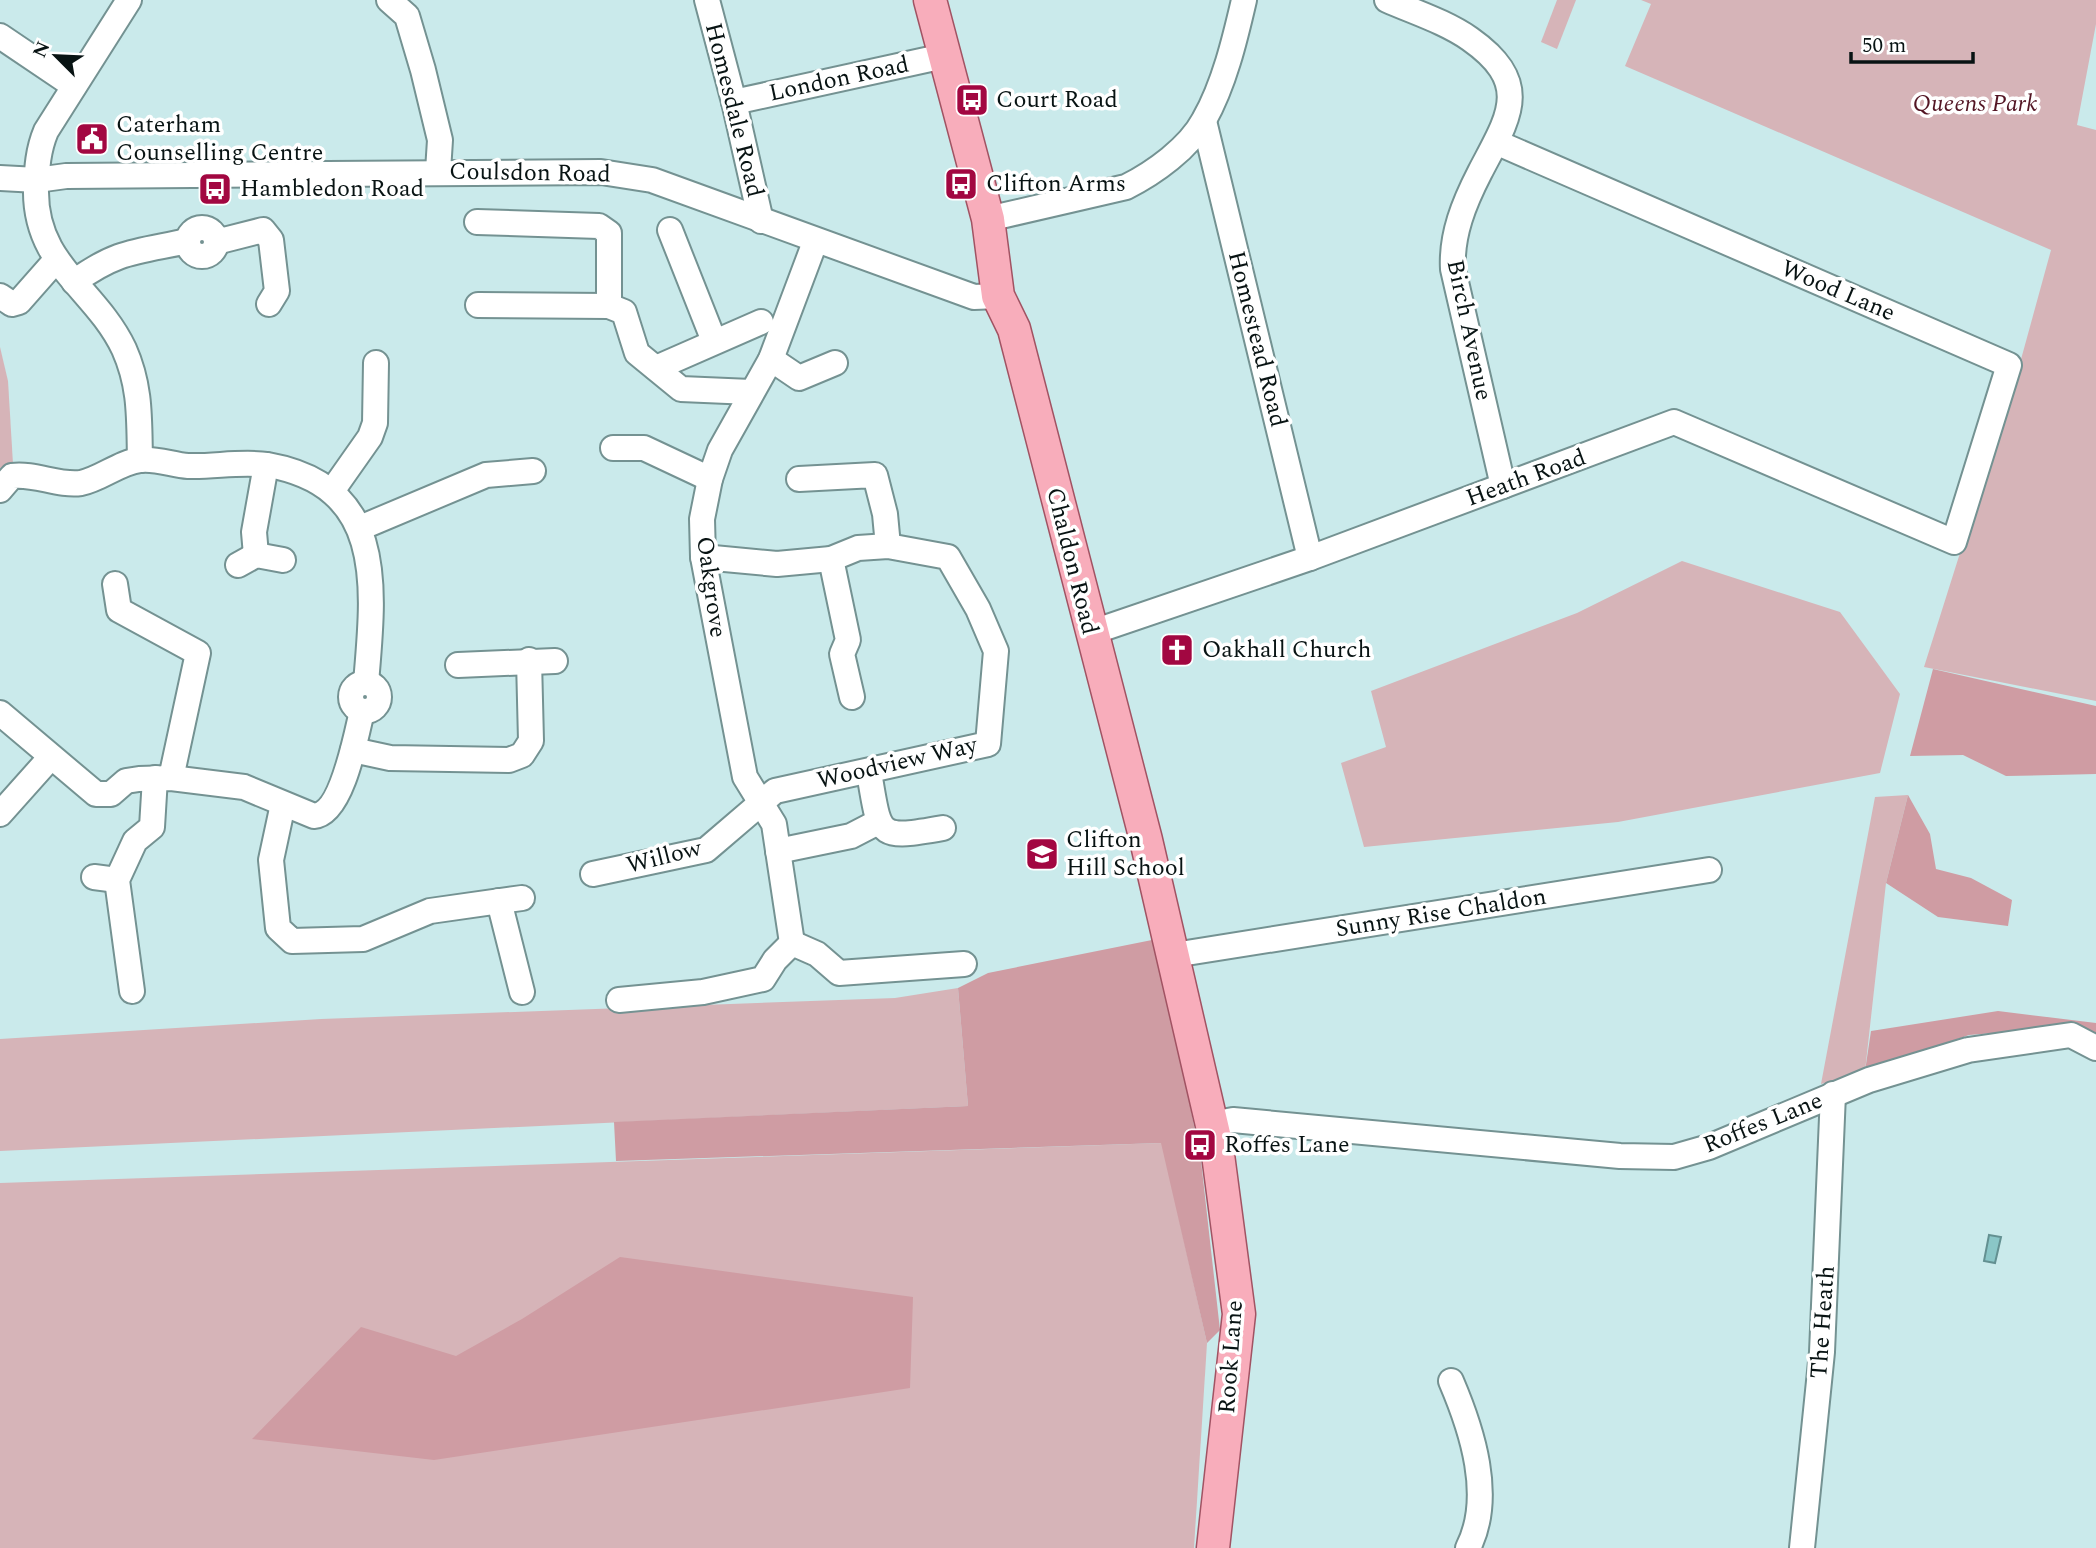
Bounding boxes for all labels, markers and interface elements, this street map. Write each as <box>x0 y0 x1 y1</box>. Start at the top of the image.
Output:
street label: Homesdale Road <box>695 19 773 201</box>
north arrow <box>21 21 91 91</box>
scale bar <box>1851 21 1974 65</box>
text: 50 m <box>1862 30 1906 62</box>
text: N <box>25 37 58 63</box>
street label: London Road <box>766 47 912 111</box>
bus stop icon: Court Road <box>953 81 991 119</box>
place label: Court Road <box>996 82 1118 118</box>
park label: Queens Park <box>1913 86 2037 122</box>
place label: Caterham Counselling Centre <box>116 107 323 171</box>
public building icon: Caterham Counselling Centre <box>73 120 111 158</box>
street label: Coulsdon Road <box>449 154 611 192</box>
bus stop icon: Clifton Arms <box>942 165 980 203</box>
place label: Clifton Arms <box>986 166 1126 202</box>
bus stop icon: Hambledon Road <box>196 170 234 208</box>
place label: Hambledon Road <box>240 171 424 207</box>
street label: Homestead Road <box>1218 247 1296 431</box>
street label: Wood Lane <box>1775 251 1901 331</box>
street label: Birch Avenue <box>1436 256 1502 404</box>
street label: Heath Road <box>1461 440 1591 516</box>
street label: Chaldon Road <box>1036 484 1108 638</box>
street label: Oakgrove <box>686 534 736 640</box>
church icon: Oakhall Church <box>1158 631 1196 669</box>
place label: Oakhall Church <box>1202 632 1372 668</box>
street label: Woodview Way <box>813 727 982 799</box>
place label: Clifton Hill School <box>1066 822 1185 886</box>
street label: Willow <box>623 830 706 884</box>
school or university icon: Clifton Hill School <box>1023 835 1061 873</box>
street label: Sunny Rise Chaldon <box>1333 879 1549 947</box>
street label: Roffes Lane <box>1698 1083 1828 1163</box>
bus stop icon: Roffes Lane <box>1181 1126 1219 1164</box>
place label: Roffes Lane <box>1224 1127 1350 1163</box>
street label: The Heath <box>1801 1264 1845 1380</box>
street label: Rook Lane <box>1209 1299 1253 1415</box>

